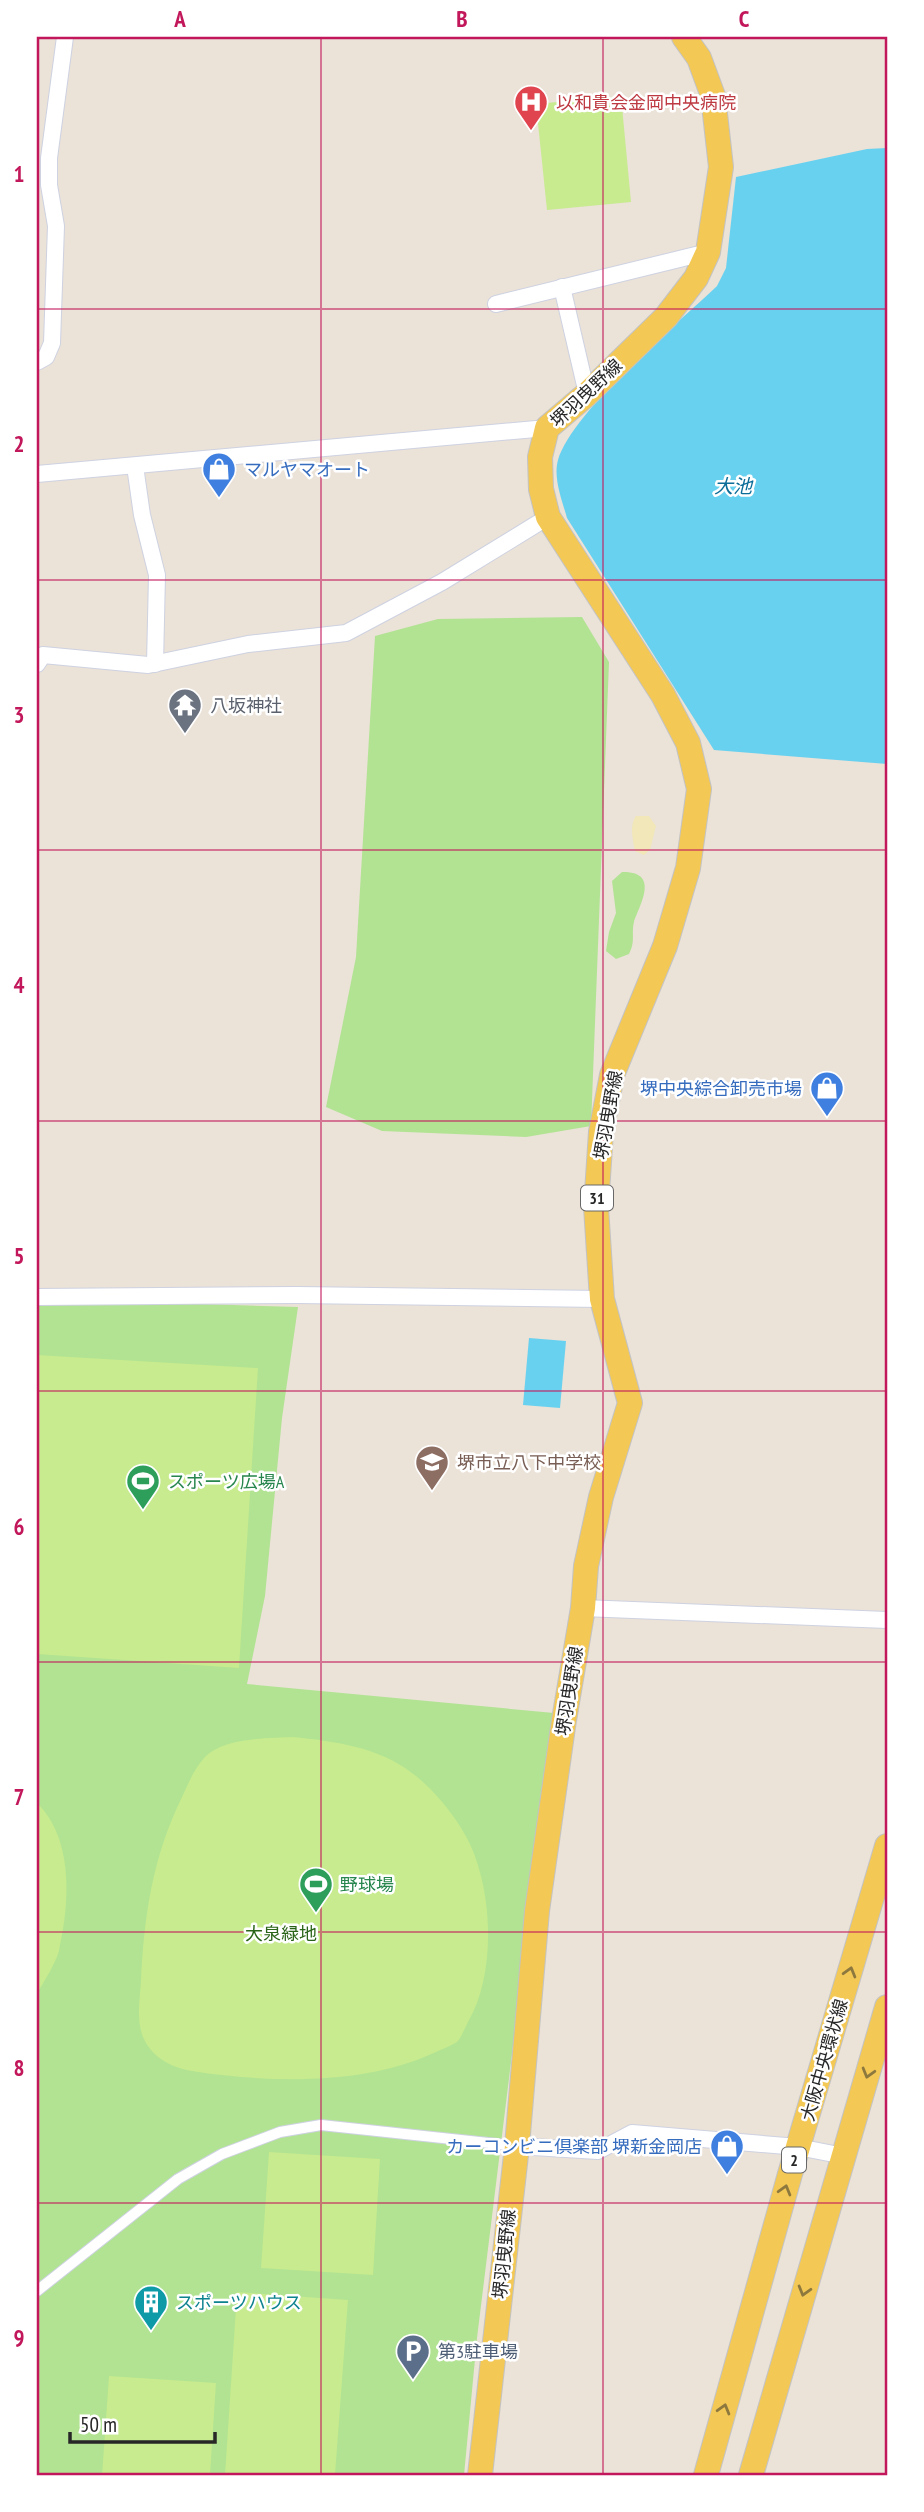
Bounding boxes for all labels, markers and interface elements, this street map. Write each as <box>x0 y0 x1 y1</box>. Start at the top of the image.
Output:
text: A <box>173 4 186 33</box>
text: B <box>456 4 468 33</box>
text: C <box>739 4 750 33</box>
hospital icon: 以和貴会金岡中央病院 <box>512 83 550 132</box>
place label: 以和貴会金岡中央病院 <box>556 91 736 114</box>
text: 1 <box>14 159 25 188</box>
street label: 堺羽曳野線 <box>545 354 627 432</box>
text: 2 <box>14 429 25 458</box>
shop icon: マルヤマオート <box>200 450 238 499</box>
place label: マルヤマオート <box>244 458 370 481</box>
water label: 大池 <box>714 474 754 498</box>
temple icon: 八坂神社 <box>166 686 204 735</box>
place label: 八坂神社 <box>210 694 282 717</box>
text: 3 <box>14 700 25 729</box>
text: 4 <box>14 970 25 999</box>
street label: 堺羽曳野線 <box>589 1069 627 1161</box>
shop icon: 堺中央綜合卸売市場 <box>808 1069 846 1118</box>
place label: 堺中央綜合卸売市場 <box>640 1077 802 1100</box>
road number: 31 <box>581 1186 613 1210</box>
text: 5 <box>14 1241 25 1270</box>
school or university icon: 堺市立八下中学校 <box>413 1443 451 1492</box>
place label: 堺市立八下中学校 <box>457 1451 601 1474</box>
sports icon: スポーツ広場A <box>124 1462 162 1511</box>
place label: スポーツ広場A <box>168 1470 285 1493</box>
text: 6 <box>14 1512 25 1541</box>
street label: 堺羽曳野線 <box>551 1645 587 1737</box>
text: 7 <box>14 1782 25 1811</box>
sports icon: 野球場 <box>297 1865 335 1914</box>
place label: 野球場 <box>340 1873 394 1896</box>
park label: 大泉緑地 <box>245 1922 317 1945</box>
one-way arrow <box>842 1967 856 1979</box>
street label: 大阪中央環状線 <box>796 1996 852 2124</box>
text: 8 <box>14 2053 25 2082</box>
one-way arrow <box>862 2067 876 2079</box>
shop icon: カーコンビニ倶楽部 堺新金岡店 <box>708 2127 746 2176</box>
place label: カーコンビニ倶楽部 堺新金岡店 <box>446 2135 702 2158</box>
road number: 2 <box>782 2148 806 2172</box>
one-way arrow <box>777 2185 791 2197</box>
street label: 堺羽曳野線 <box>488 2208 520 2300</box>
building icon: スポーツハウス <box>132 2283 170 2332</box>
one-way arrow <box>798 2285 813 2297</box>
place label: スポーツハウス <box>176 2291 302 2314</box>
text: 9 <box>14 2323 25 2352</box>
parking icon: 第3駐車場 <box>394 2332 432 2381</box>
place label: 第3駐車場 <box>438 2340 518 2363</box>
scale bar <box>70 2400 215 2444</box>
one-way arrow <box>716 2404 730 2416</box>
text: 50 m <box>80 2411 117 2438</box>

